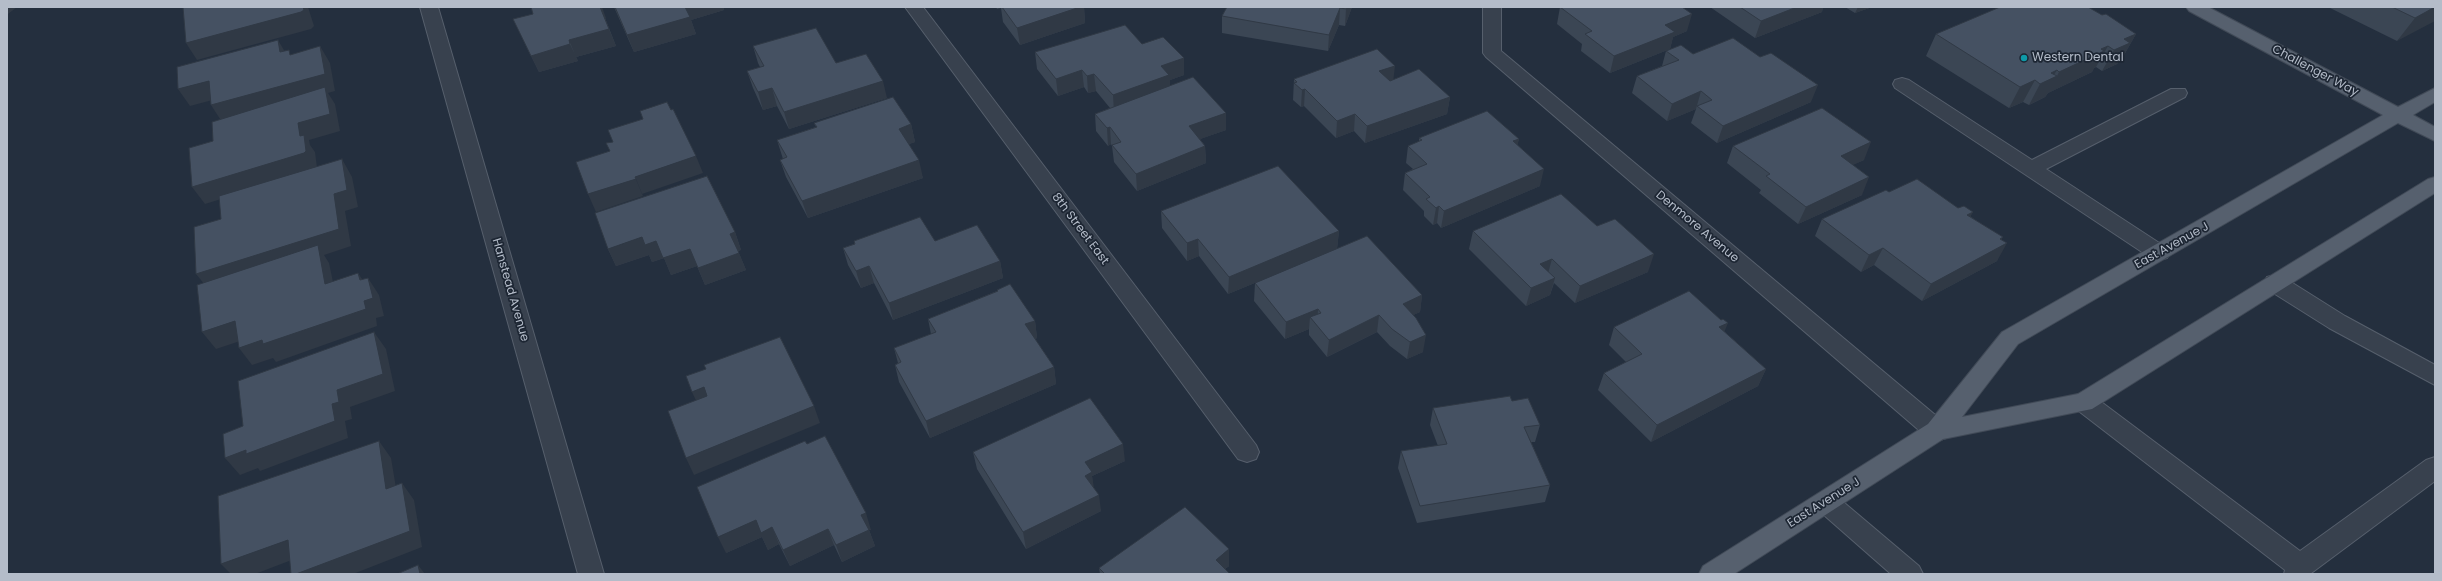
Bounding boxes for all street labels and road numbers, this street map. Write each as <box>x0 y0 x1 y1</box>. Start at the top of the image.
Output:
street label: Challenger Way <box>2269 42 2361 100</box>
street label: Denmore Avenue <box>1653 188 1741 266</box>
street label: 8th Street East <box>1048 190 1112 268</box>
street label: East Avenue J <box>2132 220 2212 272</box>
street label: Hanstead Avenue <box>488 237 532 343</box>
street label: East Avenue J <box>1785 475 1863 531</box>

